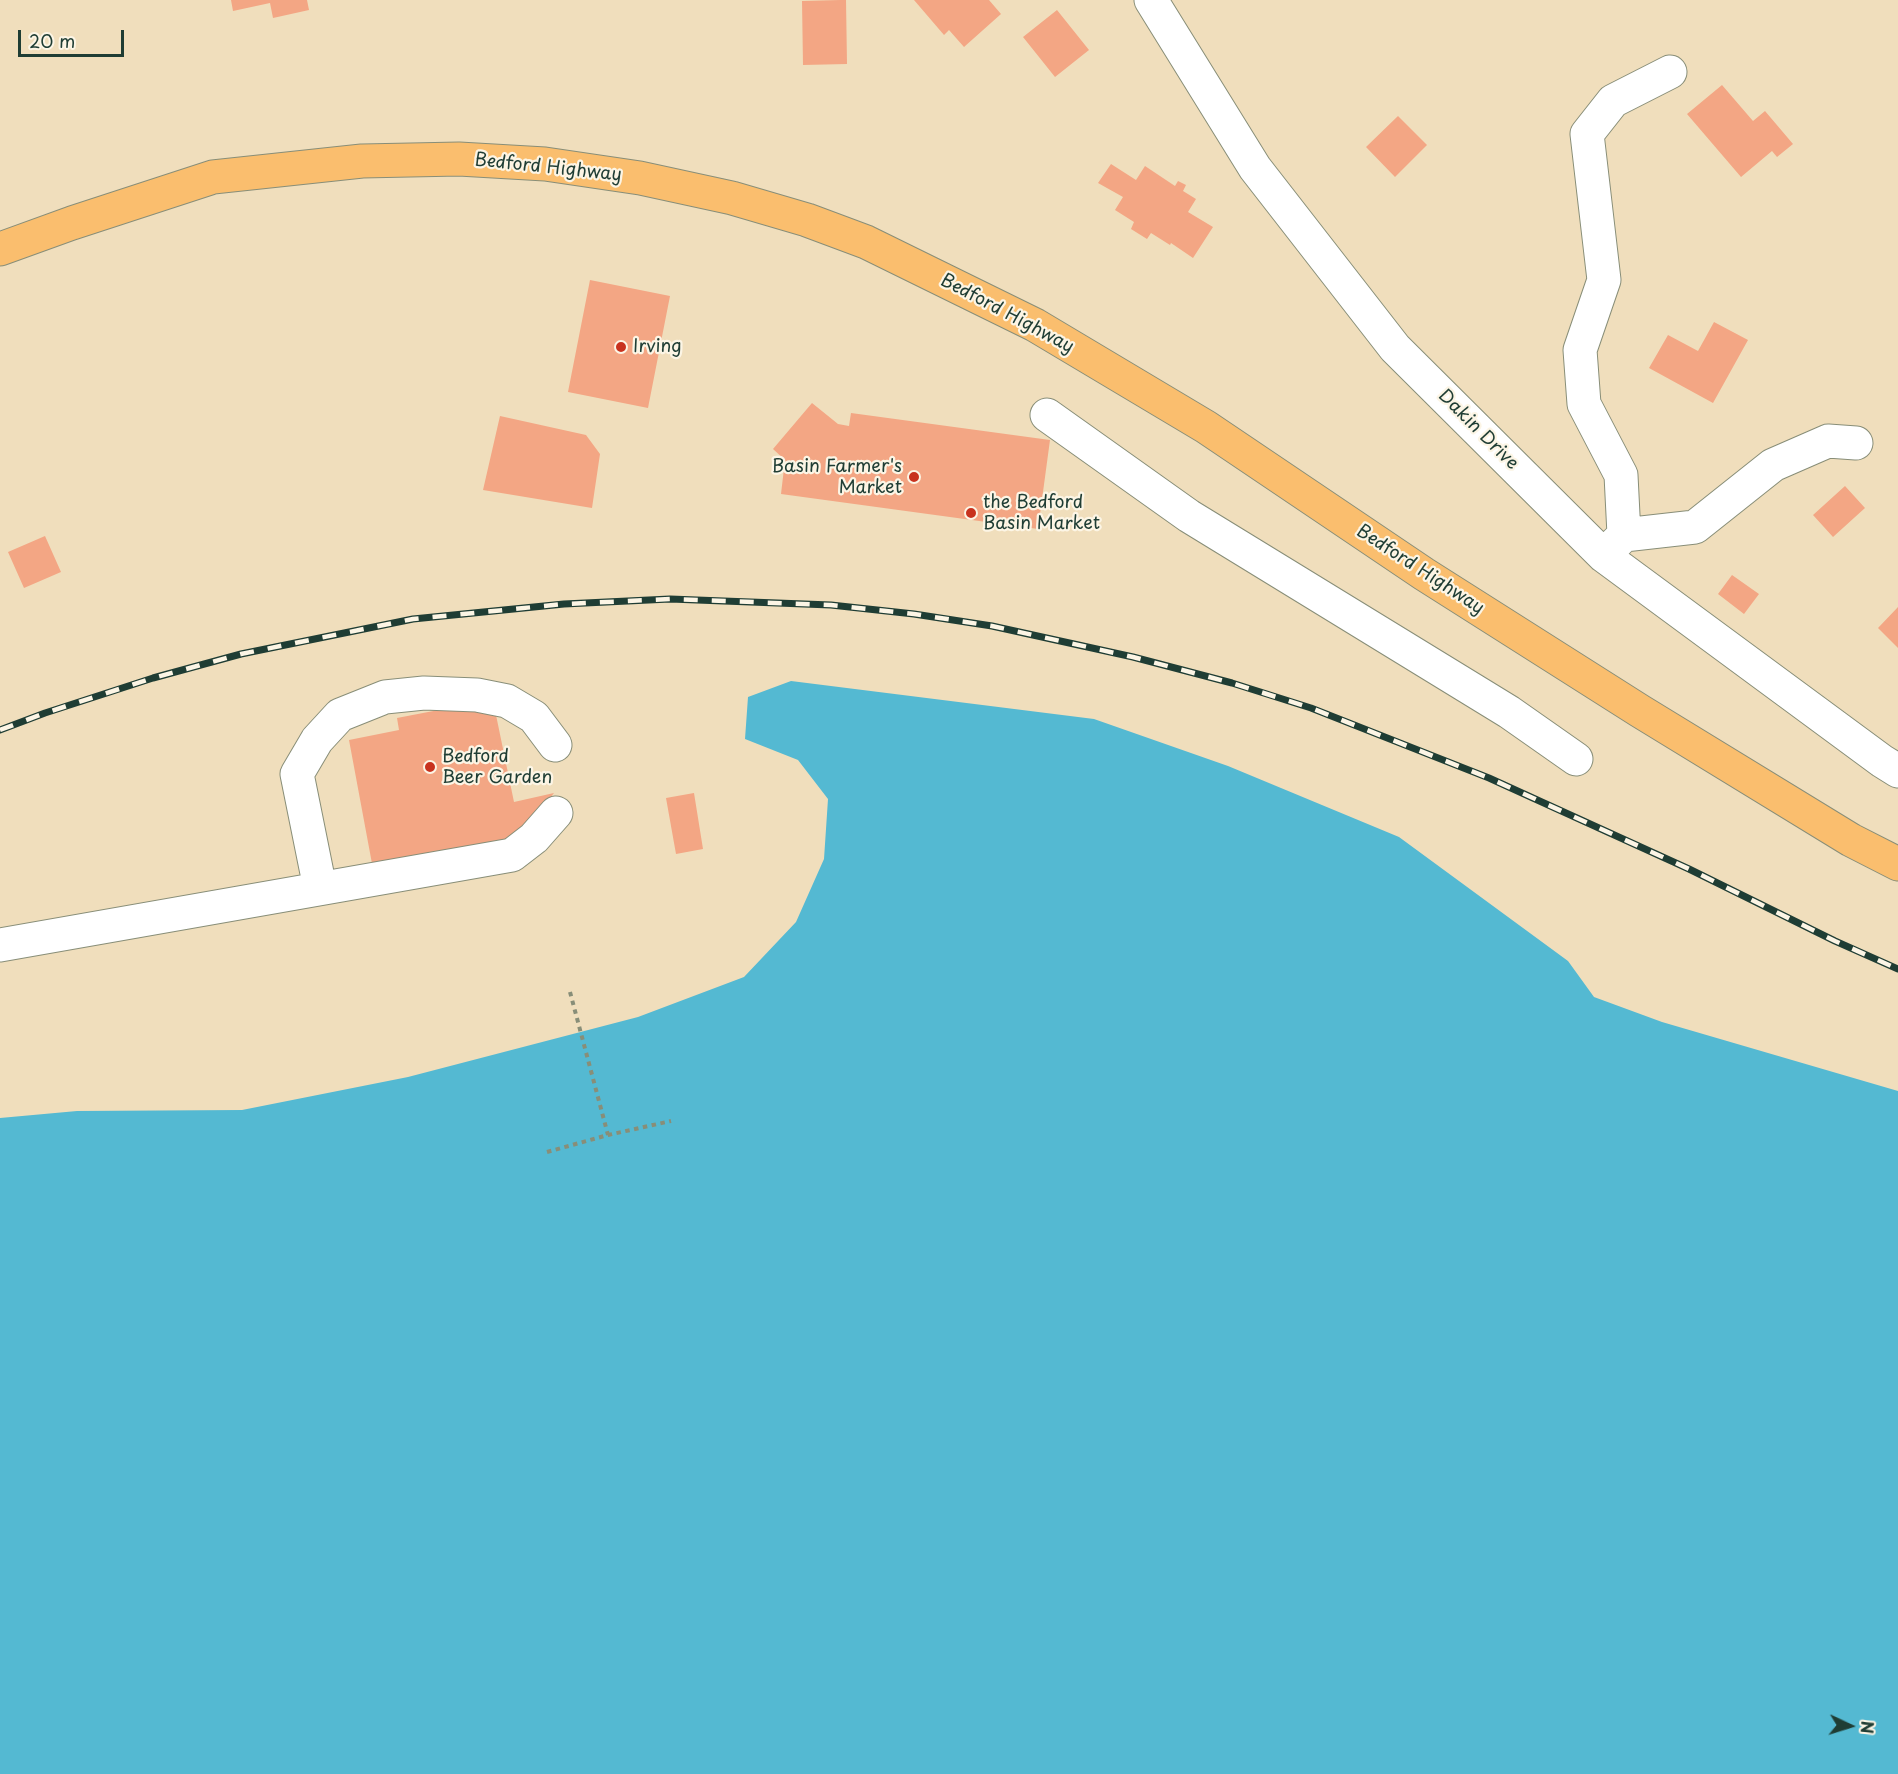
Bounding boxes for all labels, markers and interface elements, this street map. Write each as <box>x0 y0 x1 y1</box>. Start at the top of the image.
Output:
scale bar <box>21 18 128 56</box>
text: 20 m <box>29 27 75 54</box>
street label: Bedford Highway <box>473 150 623 186</box>
street label: Bedford Highway <box>937 270 1077 358</box>
place label: Irving <box>633 336 682 358</box>
marker: Irving <box>614 340 628 354</box>
street label: Dakin Drive <box>1433 385 1523 475</box>
place label: Basin Farmer's Market <box>772 456 902 498</box>
marker: Basin Farmer's Market <box>907 470 921 484</box>
place label: the Bedford Basin Market <box>983 492 1100 534</box>
marker: the Bedford Basin Market <box>964 506 978 520</box>
street label: Bedford Highway <box>1352 521 1488 619</box>
place label: Bedford Beer Garden <box>442 746 552 789</box>
marker: Bedford Beer Garden <box>423 760 437 774</box>
north arrow <box>1820 1696 1880 1756</box>
text: N <box>1856 1720 1880 1734</box>

